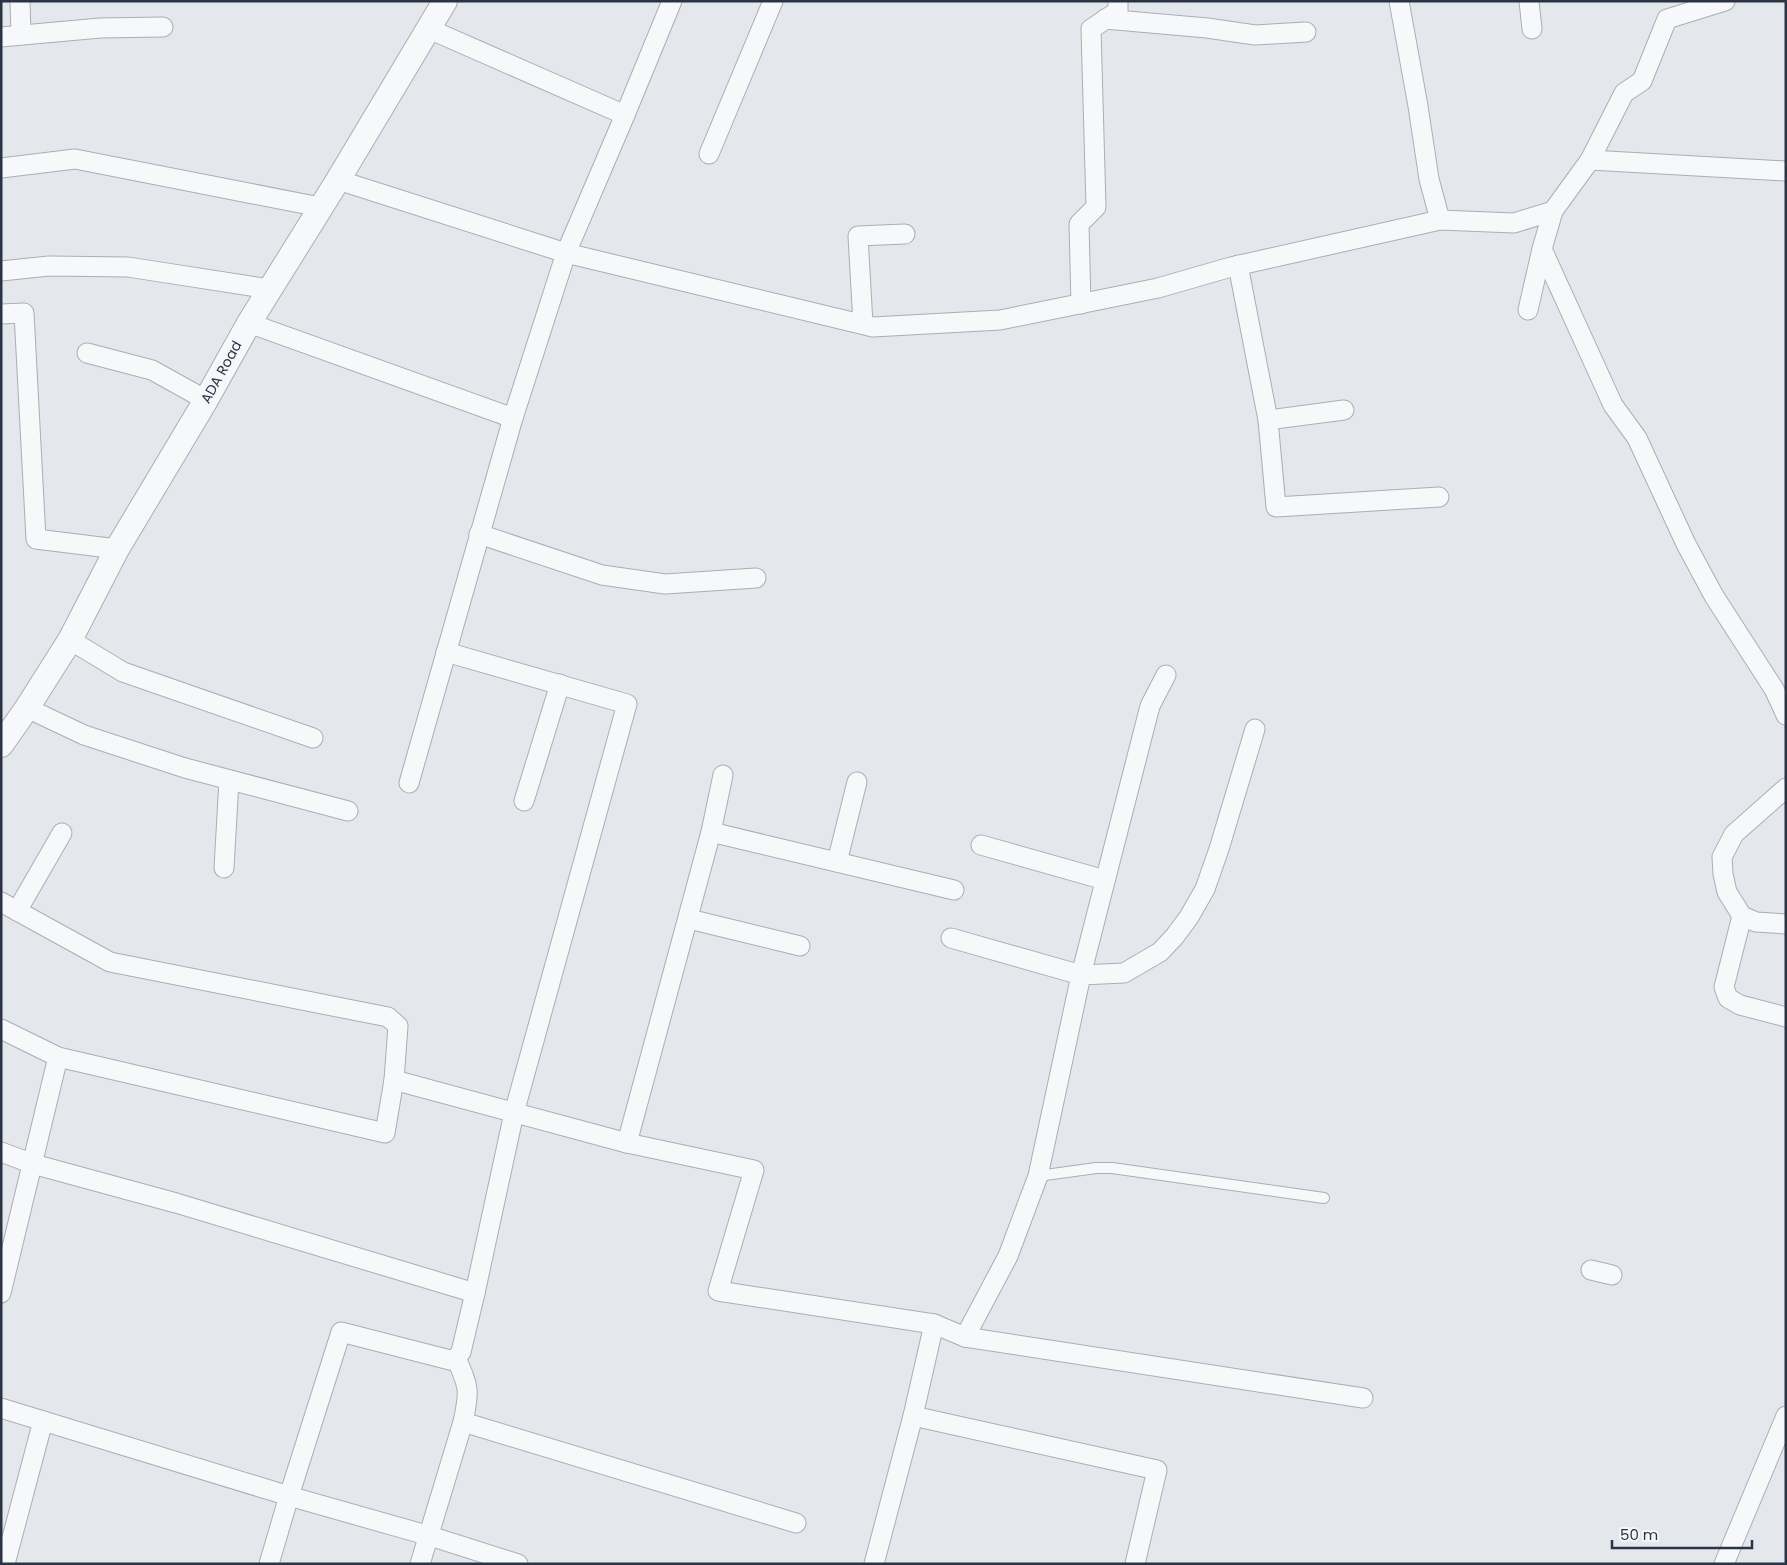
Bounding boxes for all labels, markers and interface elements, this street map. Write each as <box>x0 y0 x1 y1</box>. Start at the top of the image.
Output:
street label: ADA Road <box>196 337 246 407</box>
scale bar <box>1612 1518 1752 1550</box>
text: 50 m <box>1620 1524 1658 1545</box>

